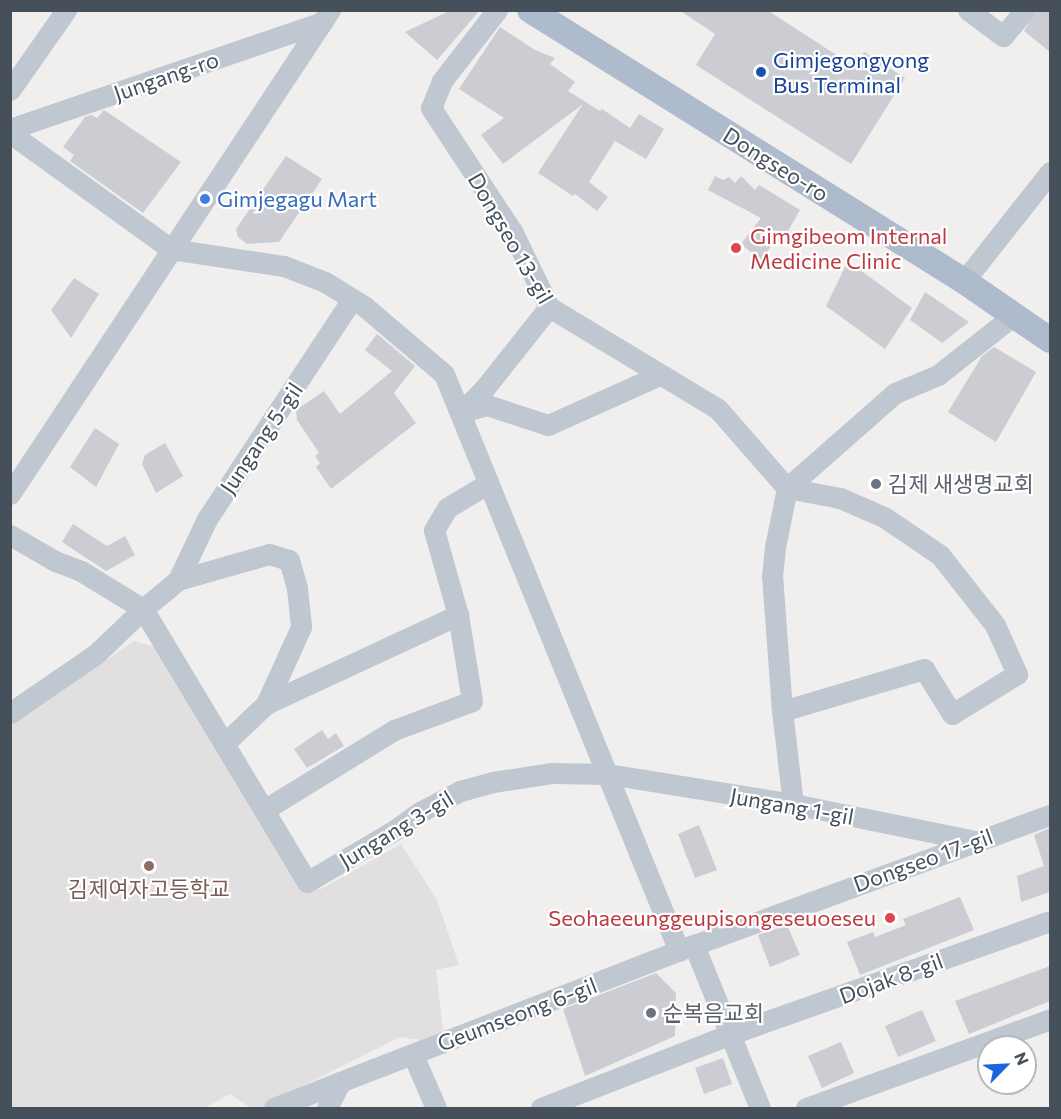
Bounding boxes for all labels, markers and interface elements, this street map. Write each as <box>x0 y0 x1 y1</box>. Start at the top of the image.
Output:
street label: Jungang-ro <box>110 46 222 106</box>
place label: Gimjegongyong Bus Terminal <box>773 46 929 98</box>
marker: Gimjegongyong Bus Terminal <box>754 65 768 79</box>
street label: Dongseo-ro <box>718 121 834 207</box>
street label: Dongseo 13-gil <box>463 168 559 308</box>
place label: Gimjegagu Mart <box>217 186 377 212</box>
marker: Gimjegagu Mart <box>198 192 212 206</box>
place label: Gimgibeom Internal Medicine Clinic <box>750 222 947 274</box>
marker: Gimgibeom Internal Medicine Clinic <box>727 239 745 257</box>
street label: Jungang 5-gil <box>214 377 308 499</box>
place label: 김제 새생명교회 <box>888 471 1034 497</box>
marker: 김제 새생명교회 <box>869 477 883 491</box>
street label: Jungang 1-gil <box>728 782 856 830</box>
street label: Jungang 3-gil <box>334 785 458 873</box>
street label: Dongseo 17-gil <box>850 823 996 897</box>
marker: 김제여자고등학교 <box>142 859 156 873</box>
place label: 김제여자고등학교 <box>68 876 230 902</box>
place label: Seohaeeunggeupisongeseuoeseu <box>548 905 876 931</box>
marker: Seohaeeunggeupisongeseuoeseu <box>881 909 899 927</box>
street label: Dojak 8-gil <box>836 947 946 1009</box>
street label: Geumseong 6-gil <box>434 971 600 1057</box>
place label: 순복음교회 <box>663 1000 764 1026</box>
marker: 순복음교회 <box>644 1006 658 1020</box>
north arrow <box>977 1035 1037 1095</box>
text: N <box>1011 1049 1033 1068</box>

